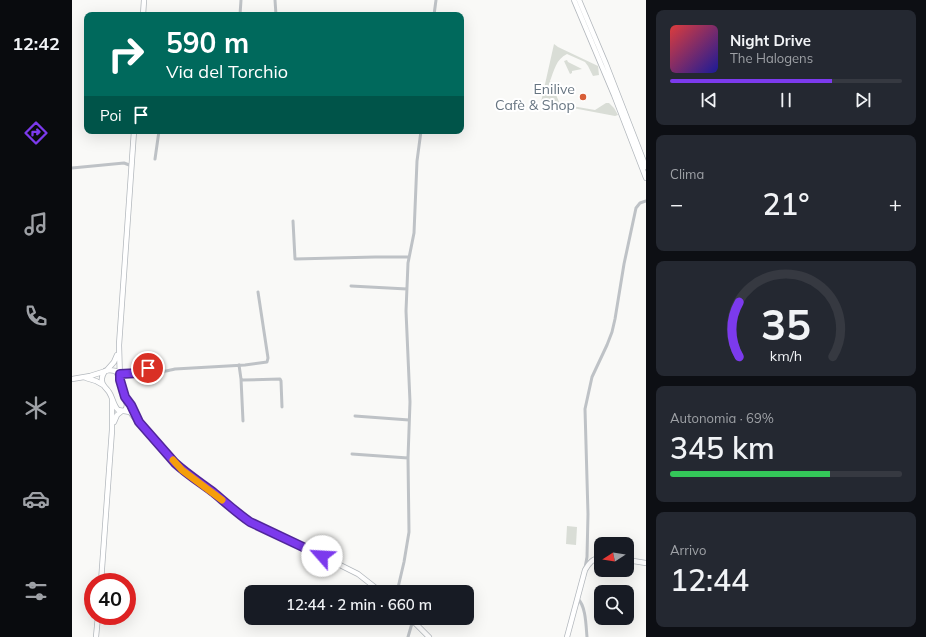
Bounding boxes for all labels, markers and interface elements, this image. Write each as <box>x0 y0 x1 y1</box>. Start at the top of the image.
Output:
text: 590 m <box>166 25 249 60</box>
icon: right <box>100 28 152 80</box>
text: Night Drive <box>730 31 811 50</box>
text: 12:42 <box>12 32 60 55</box>
text: The Halogens <box>730 50 813 66</box>
text: Via del Torchio <box>166 60 288 83</box>
place label: Enilive Cafè & Shop <box>495 80 575 114</box>
icon: previous <box>698 89 720 111</box>
icon: pause <box>775 89 797 111</box>
icon: next <box>852 89 874 111</box>
marker: Enilive Cafè & Shop <box>578 92 588 102</box>
icon: arrive <box>130 104 152 126</box>
text: Poi <box>100 106 122 125</box>
icon: directions <box>22 119 50 147</box>
text: Clima <box>670 166 704 182</box>
text: 21° <box>762 185 810 223</box>
text: − <box>670 190 683 218</box>
text: + <box>889 190 902 218</box>
icon: music <box>22 210 50 238</box>
text: 35 <box>761 297 811 349</box>
icon: phone <box>22 302 50 330</box>
text: km/h <box>770 346 802 364</box>
pin <box>131 351 165 385</box>
icon: arrive <box>137 357 159 379</box>
icon: climate <box>22 394 50 422</box>
text: Autonomia · 69% <box>670 410 774 426</box>
text: 345 km <box>670 429 775 467</box>
icon: car <box>22 485 50 513</box>
position arrow <box>301 535 343 577</box>
north arrow <box>594 537 634 577</box>
map controls <box>594 537 634 625</box>
text: Arrivo <box>670 542 706 558</box>
text: 12:44 <box>670 561 749 599</box>
speed limit sign: 40 <box>84 573 136 625</box>
icon: filters <box>22 577 50 605</box>
button: search <box>594 585 634 625</box>
text: 12:44 · 2 min · 660 m <box>286 595 432 614</box>

